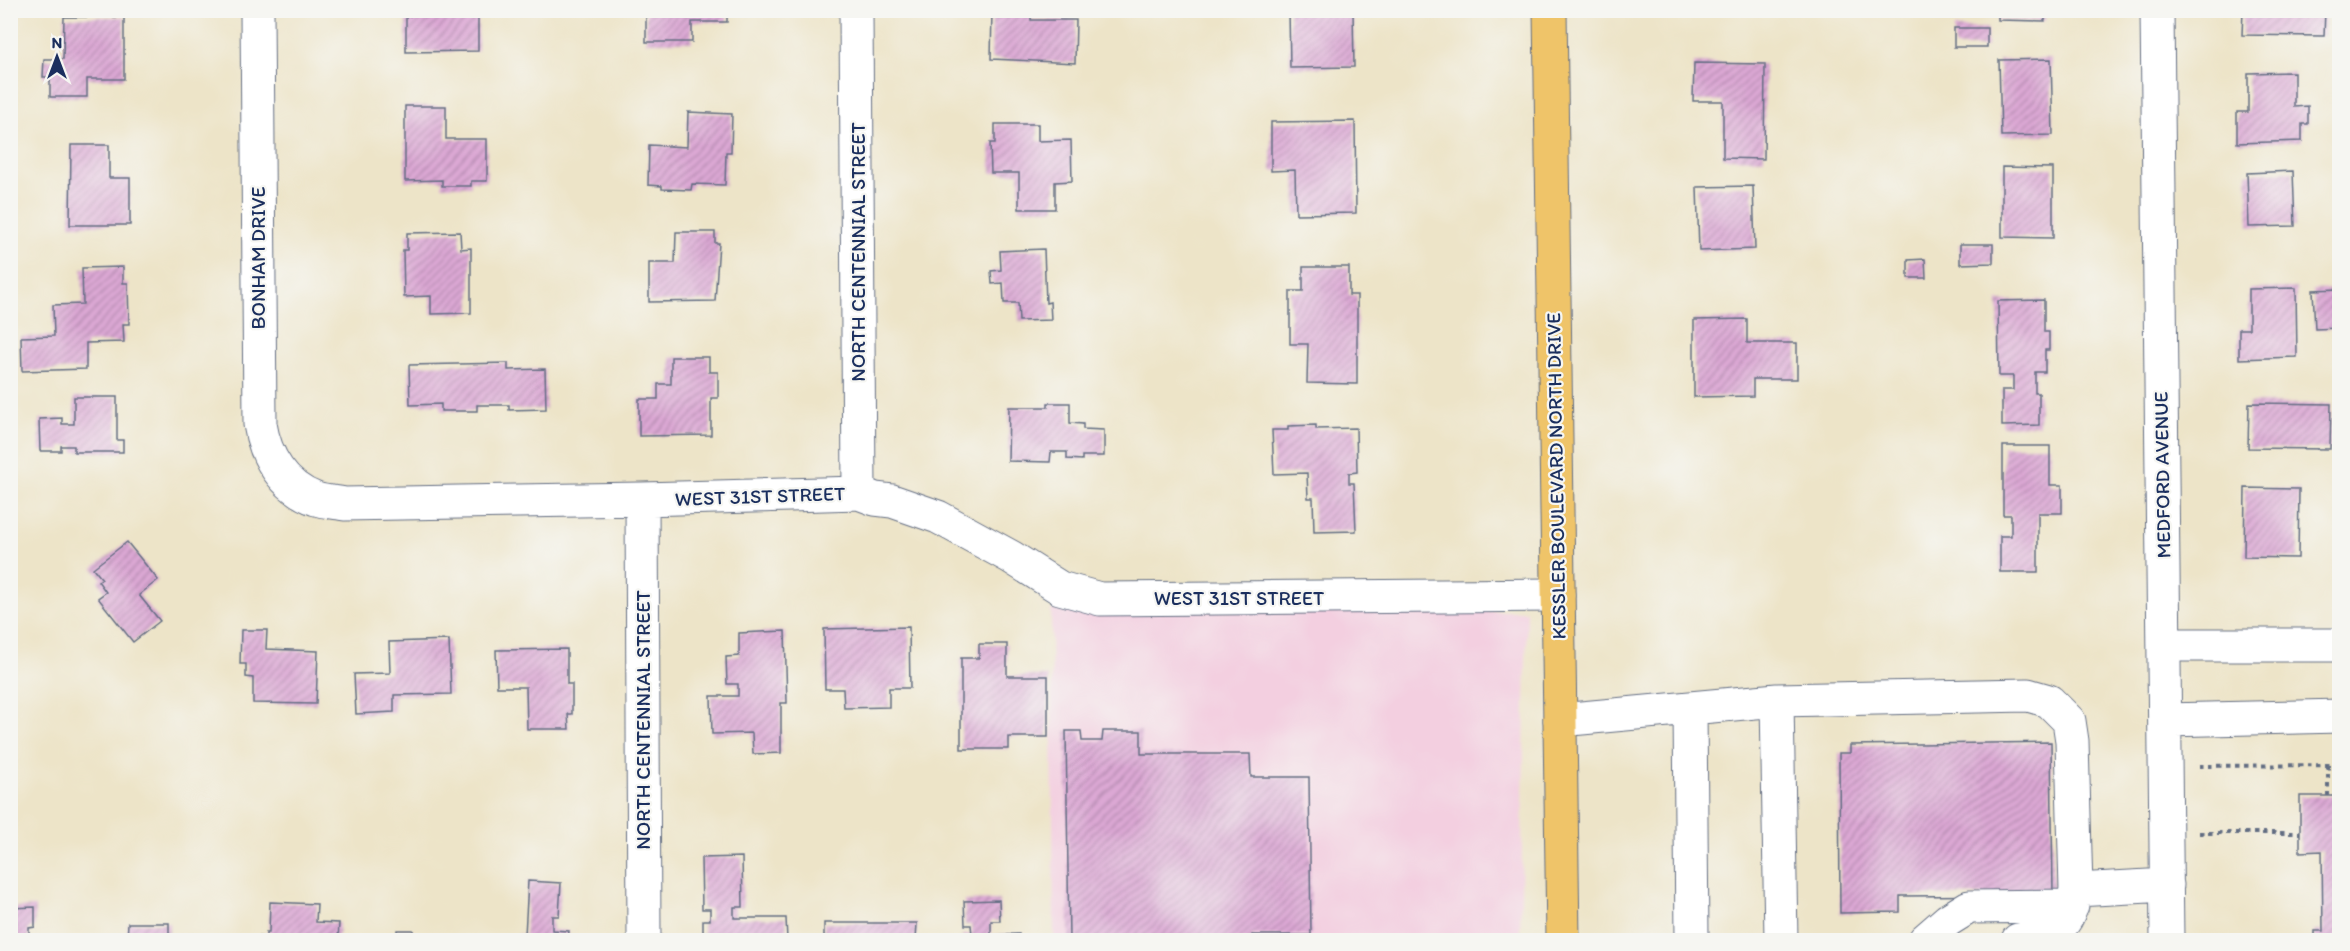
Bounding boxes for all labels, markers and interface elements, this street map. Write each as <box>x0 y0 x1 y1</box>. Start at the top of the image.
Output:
north arrow <box>27 27 87 87</box>
text: N <box>52 33 62 52</box>
street label: NORTH CENTENNIAL STREET <box>846 122 870 382</box>
street label: BONHAM DRIVE <box>246 186 270 330</box>
street label: KESSLER BOULEVARD NORTH DRIVE <box>1541 312 1571 640</box>
street label: MEDFORD AVENUE <box>2149 391 2175 559</box>
street label: WEST 31ST STREET <box>674 481 846 511</box>
street label: WEST 31ST STREET <box>1154 586 1324 610</box>
street label: NORTH CENTENNIAL STREET <box>631 590 655 850</box>

